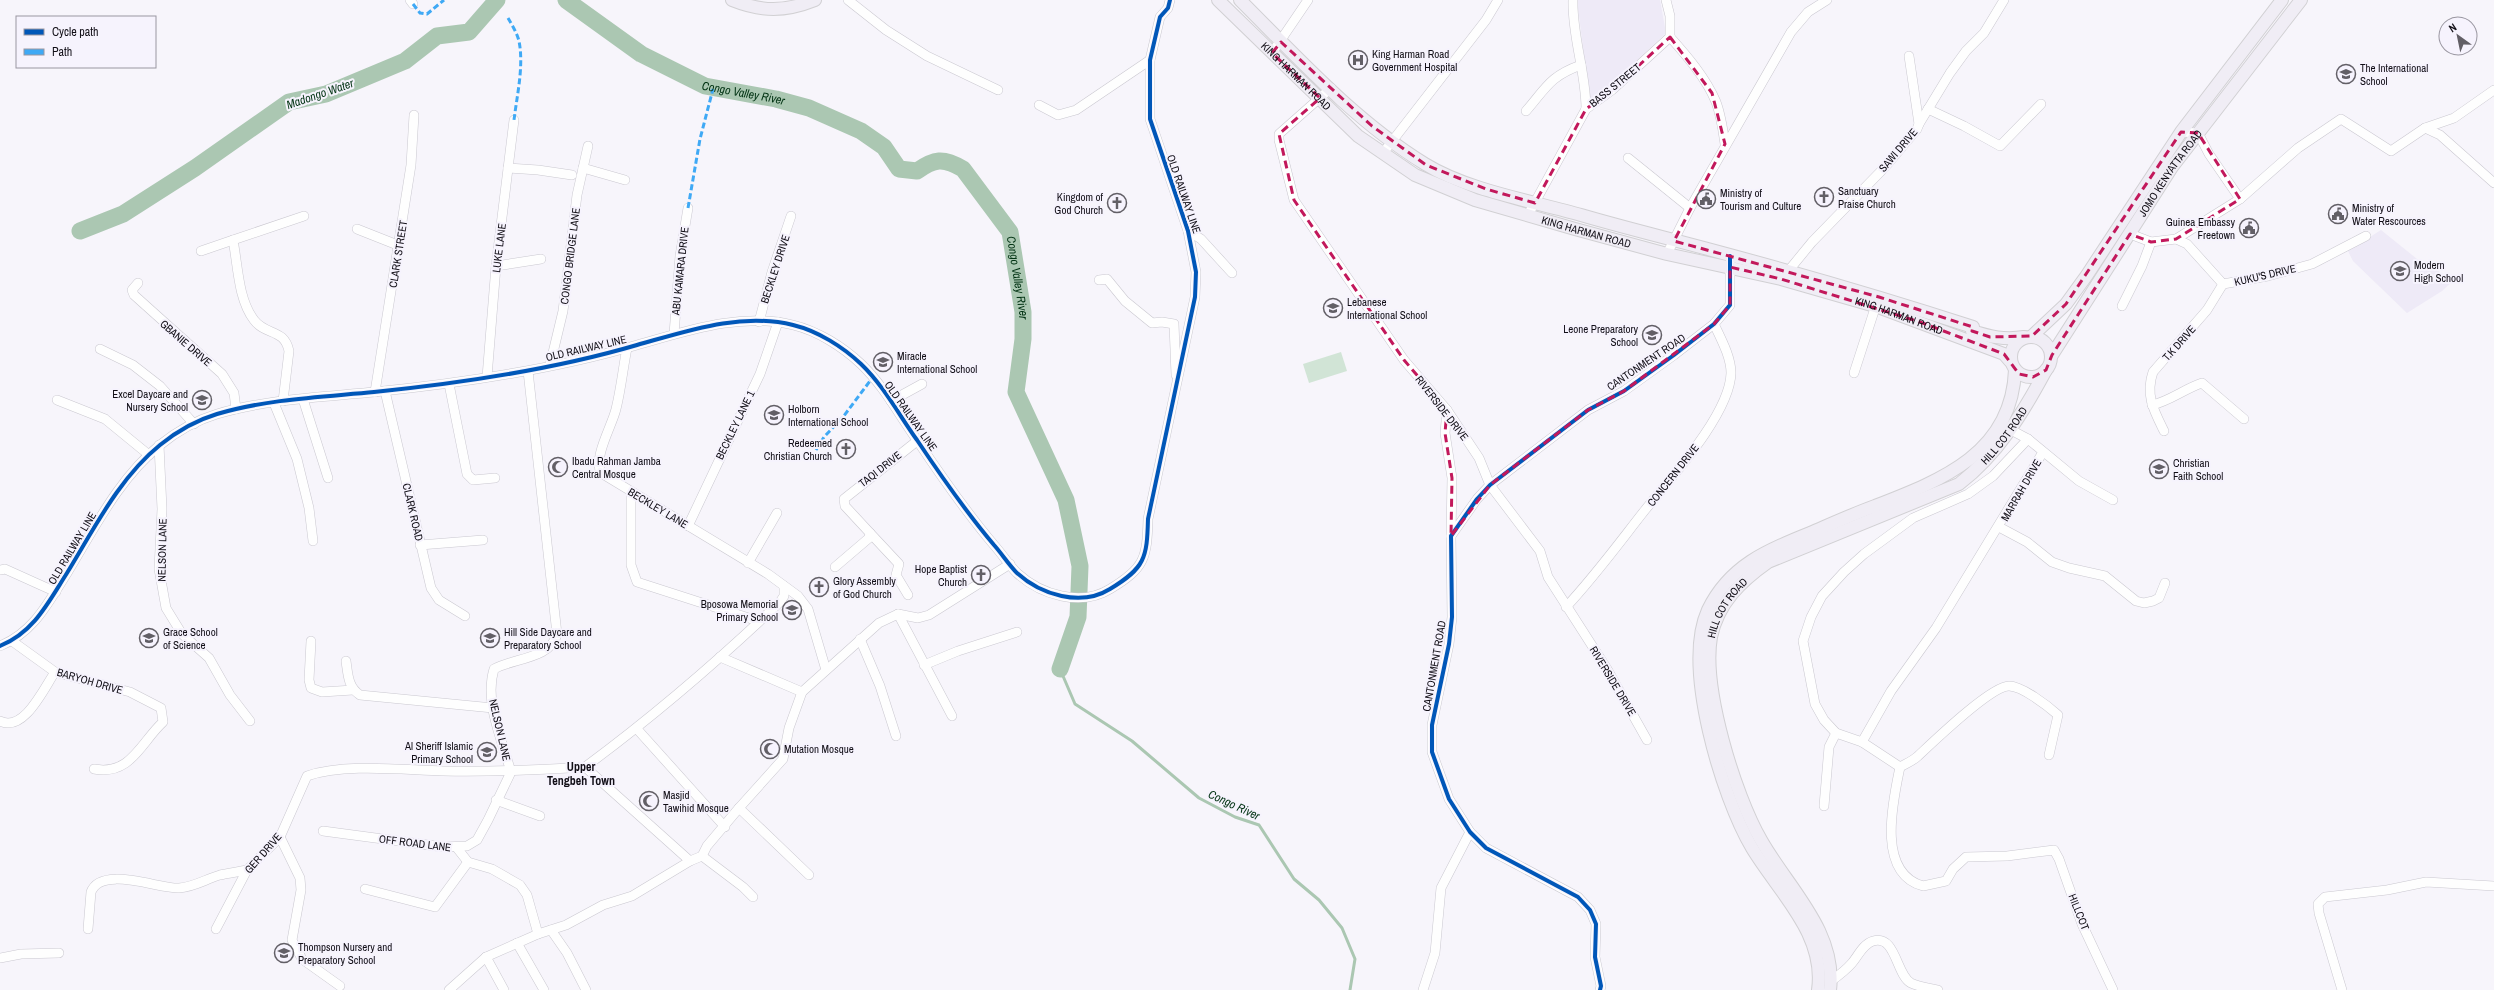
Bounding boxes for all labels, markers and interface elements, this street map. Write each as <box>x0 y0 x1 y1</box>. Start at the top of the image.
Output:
legend <box>16 16 156 68</box>
north arrow <box>2438 16 2478 56</box>
text: N <box>2446 20 2459 35</box>
text: Cycle path <box>52 24 99 40</box>
street label: KING HARMAN ROAD <box>1258 39 1334 113</box>
text: Path <box>52 44 72 60</box>
place label: King Harman Road Government Hospital <box>1372 47 1457 74</box>
hospital icon: King Harman Road Government Hospital <box>1347 49 1369 71</box>
street label: BASS STREET <box>1586 60 1644 110</box>
place label: The International School <box>2360 61 2428 88</box>
school or university icon: The International School <box>2335 63 2357 85</box>
water label: Madongo Water <box>284 75 356 113</box>
water label: Congo Valley River <box>701 78 787 109</box>
street label: SAWI DRIVE <box>1876 125 1920 175</box>
street label: JOMO KENYATTA ROAD <box>2135 127 2205 219</box>
street label: OLD RAILWAY LINE <box>1164 153 1204 235</box>
place label: Sanctuary Praise Church <box>1838 184 1896 211</box>
place label: Ministry of Tourism and Culture <box>1720 186 1801 213</box>
church icon: Sanctuary Praise Church <box>1813 186 1835 208</box>
public building icon: Ministry of Tourism and Culture <box>1695 188 1717 210</box>
place label: Kingdom of God Church <box>1054 190 1103 217</box>
church icon: Kingdom of God Church <box>1106 192 1128 214</box>
place label: Ministry of Water Rescources <box>2352 201 2426 228</box>
public building icon: Ministry of Water Rescources <box>2327 203 2349 225</box>
street label: CONGO BRIDGE LANE <box>557 207 583 305</box>
street label: KING HARMAN ROAD <box>1540 213 1633 251</box>
place label: Guinea Embassy Freetown <box>2166 215 2235 242</box>
public building icon: Guinea Embassy Freetown <box>2238 217 2260 239</box>
street label: CLARK STREET <box>386 219 410 289</box>
street label: LUKE LANE <box>489 223 509 273</box>
street label: ABU KAMARA DRIVE <box>668 226 692 317</box>
street label: BECKLEY DRIVE <box>757 233 793 305</box>
water label: Congo Valley River <box>1003 235 1031 320</box>
place label: Modern High School <box>2414 258 2463 285</box>
school or university icon: Modern High School <box>2389 260 2411 282</box>
street label: KUKU'S DRIVE <box>2233 261 2297 289</box>
street label: KING HARMAN ROAD <box>1853 294 1945 338</box>
place label: Lebanese International School <box>1347 295 1427 322</box>
school or university icon: Lebanese International School <box>1322 297 1344 319</box>
street label: GBANIE DRIVE <box>157 317 215 369</box>
place label: Leone Preparatory School <box>1563 322 1638 349</box>
street label: T.K DRIVE <box>2159 322 2199 364</box>
school or university icon: Leone Preparatory School <box>1641 324 1663 346</box>
street label: CANTONMENT ROAD <box>1604 331 1688 393</box>
street label: OLD RAILWAY LINE <box>544 332 628 364</box>
place label: Miracle International School <box>897 349 977 376</box>
school or university icon: Miracle International School <box>872 351 894 373</box>
street label: RIVERSIDE DRIVE <box>1412 373 1472 443</box>
street label: OLD RAILWAY LINE <box>882 378 940 454</box>
place label: Excel Daycare and Nursery School <box>112 387 188 414</box>
street label: BECKLEY LANE 1 <box>712 388 758 462</box>
school or university icon: Excel Daycare and Nursery School <box>191 389 213 411</box>
place label: Holborn International School <box>788 402 868 429</box>
school or university icon: Holborn International School <box>763 404 785 426</box>
street label: HILL COT ROAD <box>1978 404 2030 467</box>
place label: Redeemed Christian Church <box>764 436 832 463</box>
church icon: Redeemed Christian Church <box>835 438 857 460</box>
street label: CONCERN DRIVE <box>1644 441 1702 509</box>
street label: TAQI DRIVE <box>856 448 904 490</box>
place label: Ibadu Rahman Jamba Central Mosque <box>572 454 661 481</box>
mosque icon: Ibadu Rahman Jamba Central Mosque <box>547 456 569 478</box>
place label: Christian Faith School <box>2173 456 2223 483</box>
street label: MARRAH DRIVE <box>1998 457 2044 523</box>
school or university icon: Christian Faith School <box>2148 458 2170 480</box>
street label: CLARK ROAD <box>400 482 426 542</box>
street label: BECKLEY LANE <box>625 485 691 531</box>
street label: OLD RAILWAY LINE <box>45 509 99 587</box>
street label: NELSON LANE <box>154 518 170 582</box>
place label: Hope Baptist Church <box>915 562 967 589</box>
church icon: Hope Baptist Church <box>970 564 992 586</box>
place label: Glory Assembly of God Church <box>833 574 896 601</box>
street label: HILL COT ROAD <box>1704 575 1750 639</box>
church icon: Glory Assembly of God Church <box>808 576 830 598</box>
place label: Bposowa Memorial Primary School <box>701 597 778 624</box>
school or university icon: Bposowa Memorial Primary School <box>781 599 803 621</box>
street label: CANTONMENT ROAD <box>1419 620 1449 712</box>
place label: Grace School of Science <box>163 625 218 652</box>
place label: Hill Side Daycare and Preparatory School <box>504 625 592 652</box>
school or university icon: Grace School of Science <box>138 627 160 649</box>
school or university icon: Hill Side Daycare and Preparatory School <box>479 627 501 649</box>
street label: RIVERSIDE DRIVE <box>1587 644 1639 718</box>
street label: BARYOH DRIVE <box>55 665 125 697</box>
street label: NELSON LANE <box>486 698 514 762</box>
mosque icon: Mutation Mosque <box>759 738 781 760</box>
place label: Al Sheriff Islamic Primary School <box>404 739 473 766</box>
school or university icon: Al Sheriff Islamic Primary School <box>476 741 498 763</box>
place label: Mutation Mosque <box>784 742 854 756</box>
district label: Upper Tengbeh Town <box>547 759 615 789</box>
water label: Congo River <box>1206 786 1263 824</box>
place label: Masjid Tawihid Mosque <box>663 788 729 815</box>
mosque icon: Masjid Tawihid Mosque <box>638 790 660 812</box>
street label: GER DRIVE <box>241 830 285 876</box>
street label: OFF ROAD LANE <box>378 832 452 854</box>
street label: HILLCOT <box>2065 892 2093 933</box>
place label: Thompson Nursery and Preparatory School <box>298 940 392 967</box>
school or university icon: Thompson Nursery and Preparatory School <box>273 942 295 964</box>

